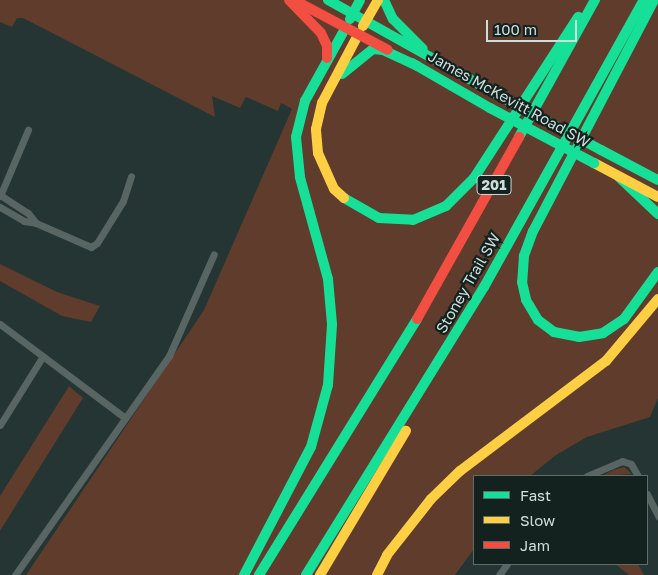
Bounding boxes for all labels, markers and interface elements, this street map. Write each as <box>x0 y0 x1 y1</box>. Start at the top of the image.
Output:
scale bar <box>488 10 579 42</box>
text: 100 m <box>494 20 537 38</box>
street label: James McKevitt Road SW <box>425 47 593 151</box>
road number: 201 <box>476 174 512 196</box>
street label: Stoney Trail SW <box>432 230 504 336</box>
legend <box>473 475 648 565</box>
text: Fast <box>520 486 551 504</box>
text: Slow <box>520 511 555 529</box>
text: Jam <box>520 536 550 554</box>

